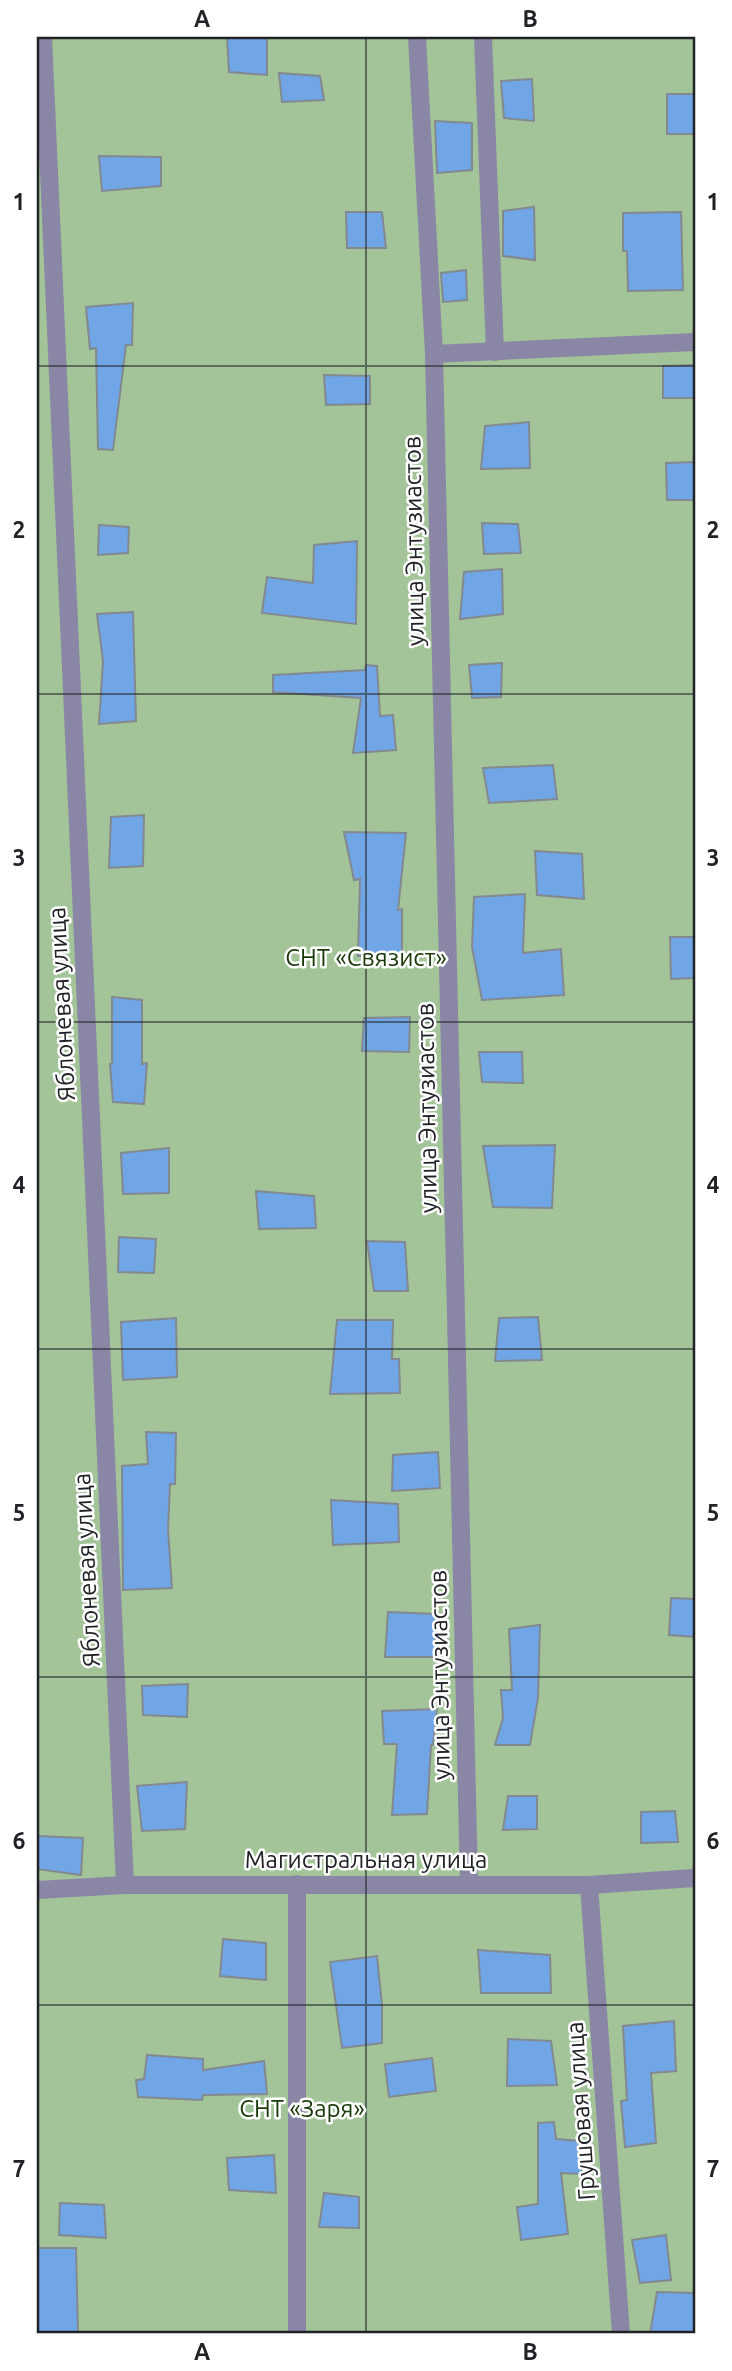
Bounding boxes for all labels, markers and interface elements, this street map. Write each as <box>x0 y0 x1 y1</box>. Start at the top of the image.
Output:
text: A <box>194 6 210 31</box>
text: B <box>522 6 538 31</box>
text: 1 <box>13 189 25 214</box>
text: 1 <box>707 189 719 214</box>
street label: улица Энтузиастов <box>398 436 429 646</box>
text: 2 <box>13 517 25 542</box>
text: 2 <box>707 517 719 542</box>
text: 3 <box>13 845 25 870</box>
text: 3 <box>707 845 719 870</box>
street label: Яблоневая улица <box>43 906 80 1102</box>
park label: СНТ «Связист» <box>285 944 447 971</box>
street label: улица Энтузиастов <box>411 1003 442 1213</box>
text: 4 <box>13 1172 26 1197</box>
text: 4 <box>707 1172 720 1197</box>
street label: Яблоневая улица <box>68 1472 105 1668</box>
text: 5 <box>13 1500 25 1525</box>
text: 5 <box>707 1500 719 1525</box>
street label: улица Энтузиастов <box>424 1570 455 1780</box>
text: 6 <box>13 1828 26 1853</box>
text: 6 <box>707 1828 720 1853</box>
street label: Магистральная улица <box>245 1846 487 1873</box>
street label: Грушовая улица <box>561 2021 600 2201</box>
park label: СНТ «Заря» <box>239 2095 365 2122</box>
text: 7 <box>13 2156 25 2181</box>
text: 7 <box>707 2156 719 2181</box>
text: A <box>194 2339 210 2364</box>
text: B <box>522 2339 538 2364</box>

